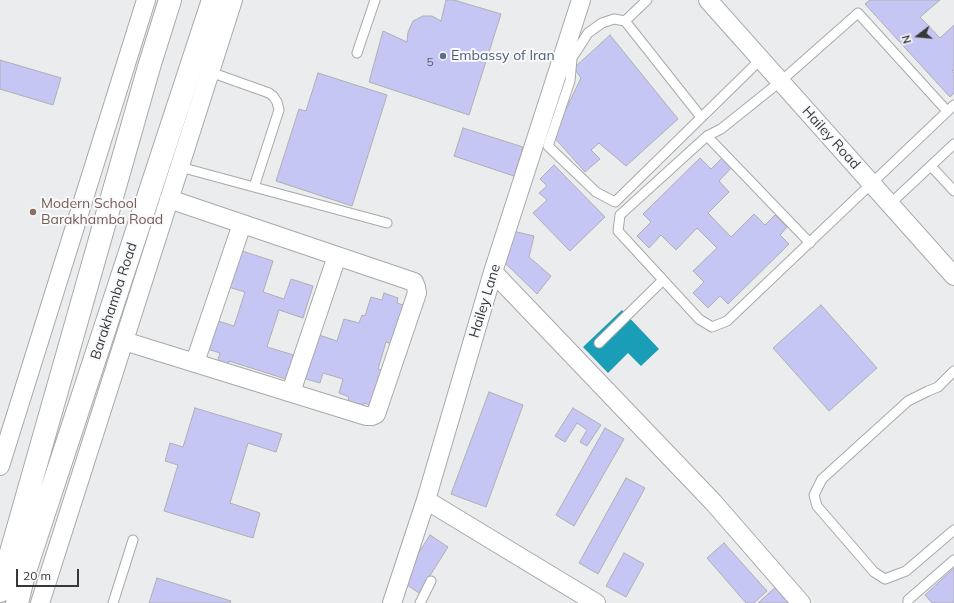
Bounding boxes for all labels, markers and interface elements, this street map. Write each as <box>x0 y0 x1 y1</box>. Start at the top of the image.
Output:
north arrow <box>898 16 938 56</box>
text: N <box>899 33 914 45</box>
place label: Embassy of Iran <box>451 48 555 64</box>
marker: Embassy of Iran <box>438 51 448 61</box>
house number: 5 <box>426 55 434 69</box>
street label: Hailey Road <box>798 103 864 173</box>
place label: Modern School Barakhamba Road <box>41 196 163 228</box>
marker: Modern School Barakhamba Road <box>28 207 38 217</box>
street label: Barakhamba Road <box>87 240 141 362</box>
street label: Hailey Lane <box>466 262 504 340</box>
scale bar <box>18 561 81 587</box>
text: 20 m <box>23 568 51 583</box>

